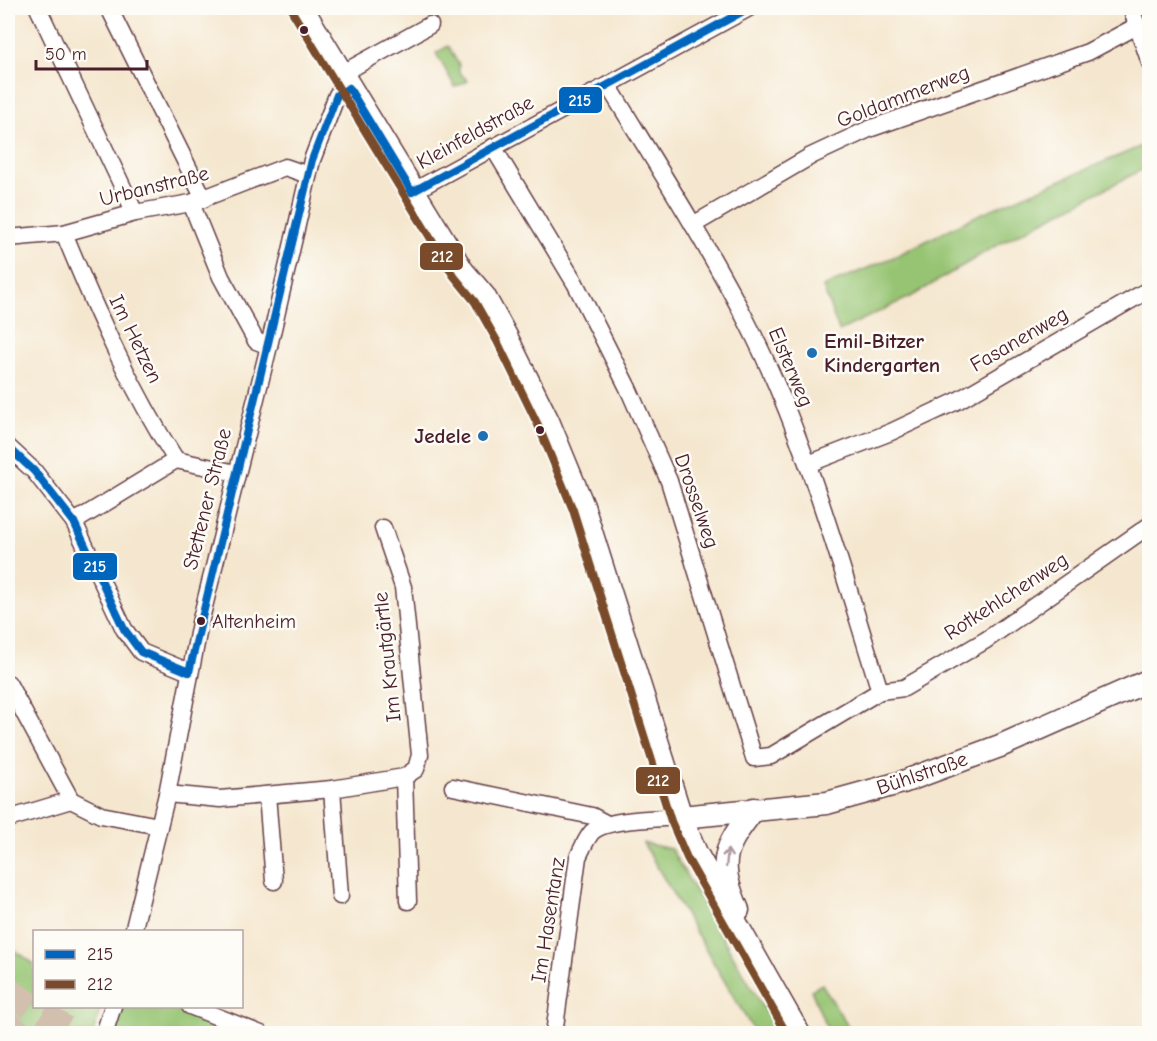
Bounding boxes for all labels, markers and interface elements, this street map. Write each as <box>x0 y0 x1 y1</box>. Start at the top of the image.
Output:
unlabelled marker <box>298 24 310 36</box>
scale bar <box>36 33 147 71</box>
text: 50 m <box>45 44 87 65</box>
street label: Goldammerweg <box>833 60 973 132</box>
line badge: 215 <box>558 86 603 114</box>
street label: Kleinfeldstraße <box>412 90 538 174</box>
text: 215 <box>569 92 591 110</box>
street label: Urbanstraße <box>97 161 211 211</box>
line badge: 212 <box>419 242 464 271</box>
text: 212 <box>431 248 453 266</box>
street label: Im Hetzen <box>104 291 168 387</box>
street label: Fasanenweg <box>966 301 1072 377</box>
street label: Elsterweg <box>764 324 818 410</box>
place label: Emil-Bitzer Kindergarten <box>824 329 940 377</box>
marker: Emil-Bitzer Kindergarten <box>805 346 819 360</box>
place label: Jedele <box>414 424 471 448</box>
unlabelled marker <box>534 424 546 436</box>
street label: Stettener Straße <box>178 426 236 572</box>
marker: Jedele <box>476 429 490 443</box>
street label: Drosselweg <box>670 451 724 551</box>
street label: Rotkehlchenweg <box>940 547 1072 645</box>
line badge: 215 <box>72 552 118 581</box>
text: 215 <box>84 558 106 576</box>
street label: Im Krautgärtle <box>368 591 406 723</box>
place label: Altenheim <box>212 610 296 633</box>
marker: Altenheim <box>195 615 207 627</box>
street label: Bühlstraße <box>873 746 971 800</box>
line badge: 212 <box>635 766 681 795</box>
text: 212 <box>647 772 669 790</box>
one-way arrow <box>722 849 733 868</box>
street label: Im Hasentanz <box>526 856 570 984</box>
legend <box>33 930 243 1008</box>
text: 215 <box>87 944 113 965</box>
text: 212 <box>87 974 113 995</box>

